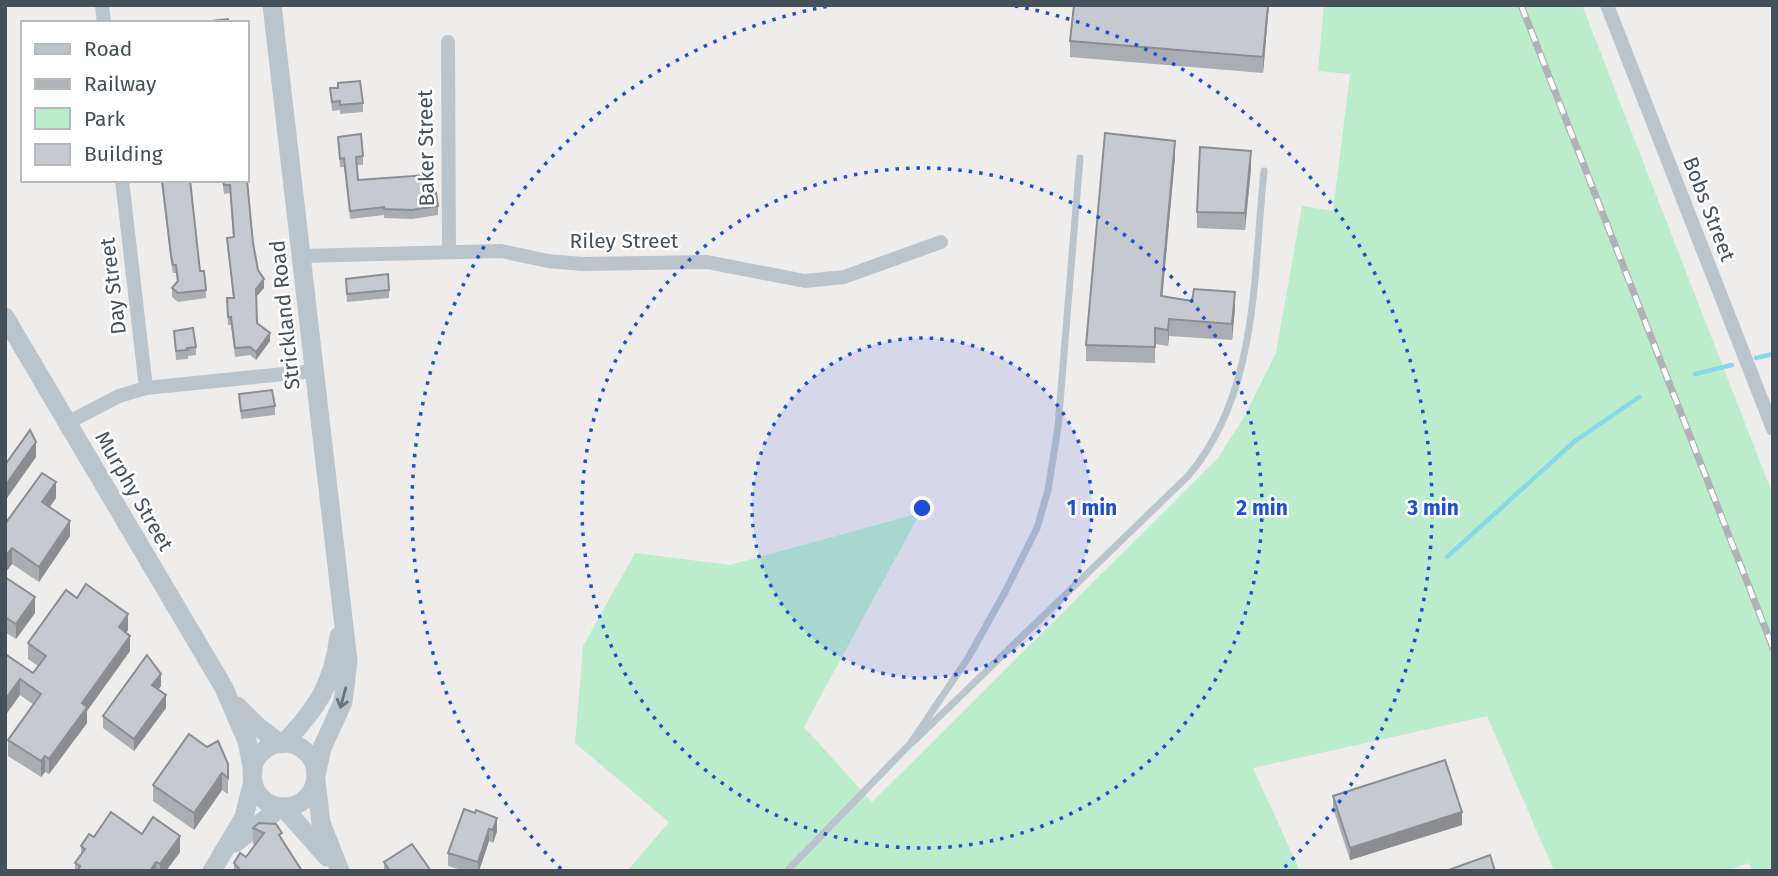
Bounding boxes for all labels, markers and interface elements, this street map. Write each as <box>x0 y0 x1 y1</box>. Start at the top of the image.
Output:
legend <box>21 21 248 182</box>
text: Road <box>84 36 132 62</box>
text: Railway <box>84 71 157 97</box>
street label: Baker Street <box>412 89 440 207</box>
text: Park <box>84 106 126 132</box>
text: Building <box>84 141 163 167</box>
street label: Bobs Street <box>1677 153 1741 265</box>
street label: Riley Street <box>570 228 679 254</box>
street label: Day Street <box>94 236 132 336</box>
street label: Strickland Road <box>264 239 306 391</box>
street label: Murphy Street <box>89 426 179 556</box>
text: 1 min <box>1067 495 1117 521</box>
text: 2 min <box>1236 495 1288 521</box>
text: 3 min <box>1406 495 1459 521</box>
centre of rings <box>910 496 934 520</box>
one-way arrow <box>336 686 349 709</box>

